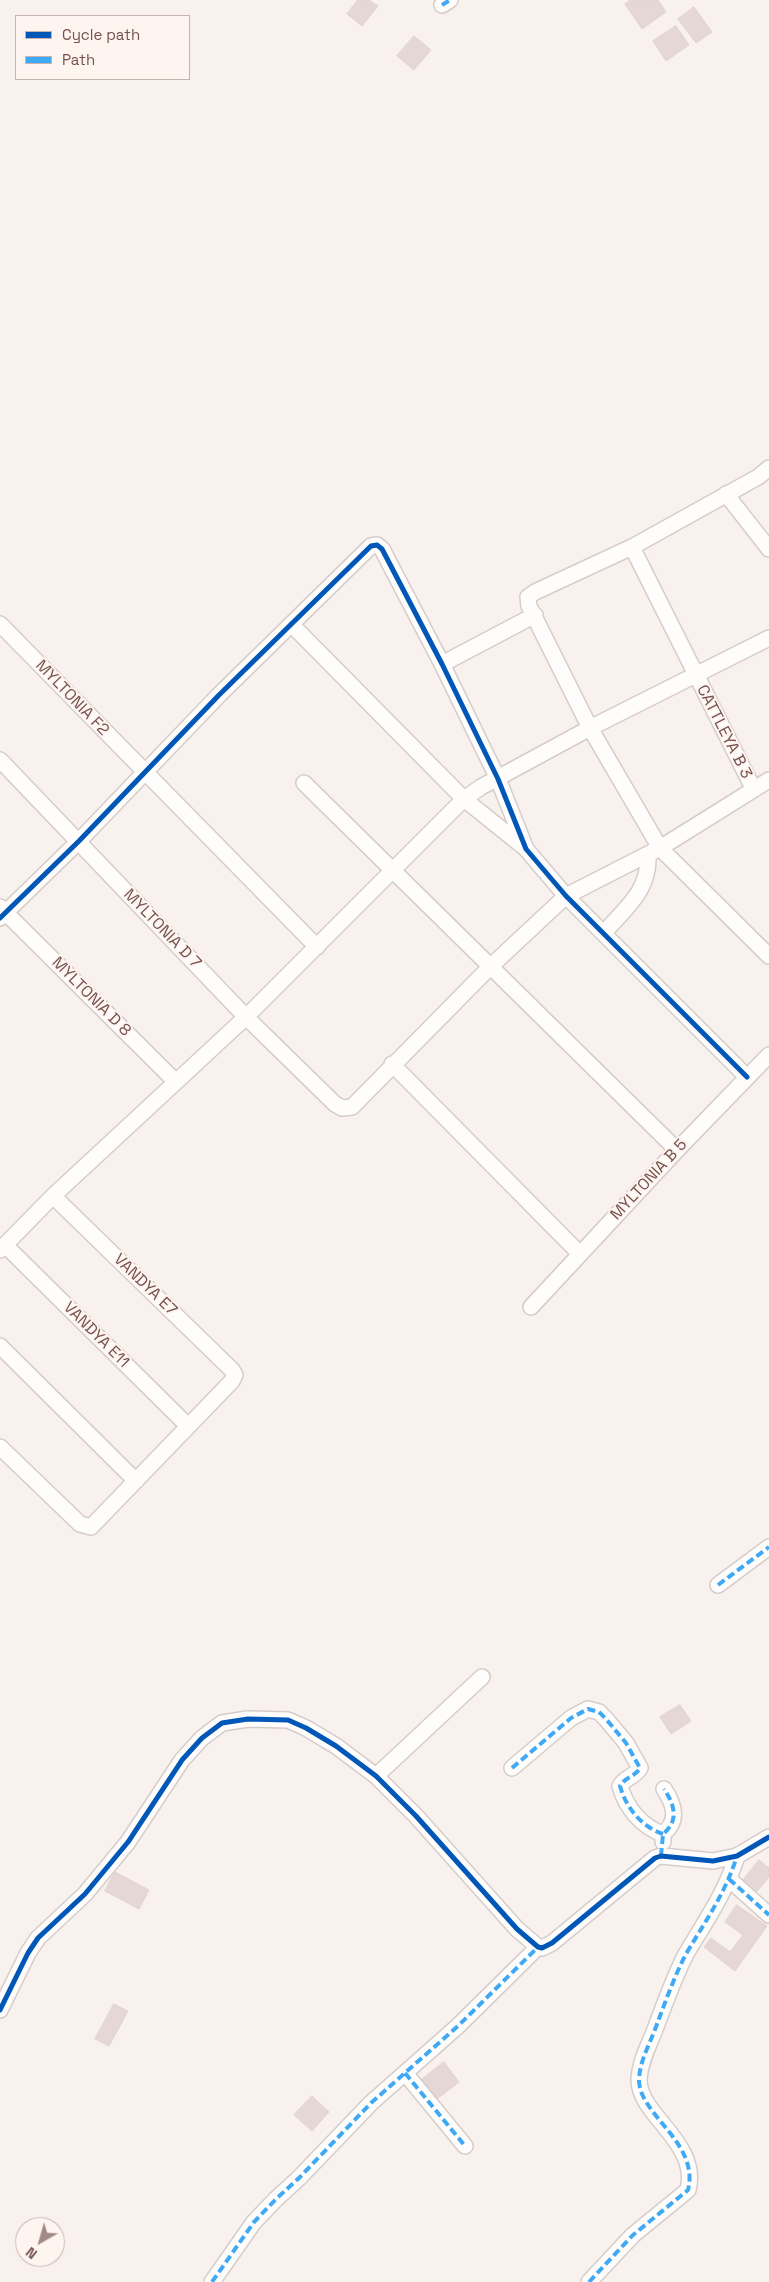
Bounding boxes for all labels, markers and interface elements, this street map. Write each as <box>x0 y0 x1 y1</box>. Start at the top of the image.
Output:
legend <box>15 15 190 80</box>
text: Cycle path <box>62 25 140 44</box>
text: Path <box>62 50 95 69</box>
street label: MYLTONIA F2 <box>31 656 113 740</box>
street label: CATTLEYA B 3 <box>692 682 756 782</box>
street label: MYLTONIA D 7 <box>119 885 205 973</box>
street label: MYLTONIA D 8 <box>47 953 135 1041</box>
street label: MYLTONIA B 5 <box>607 1136 691 1224</box>
street label: VANDYA E7 <box>109 1250 181 1320</box>
street label: VANDYA E11 <box>59 1298 133 1372</box>
north arrow <box>15 2217 65 2267</box>
text: N <box>22 2243 41 2263</box>

